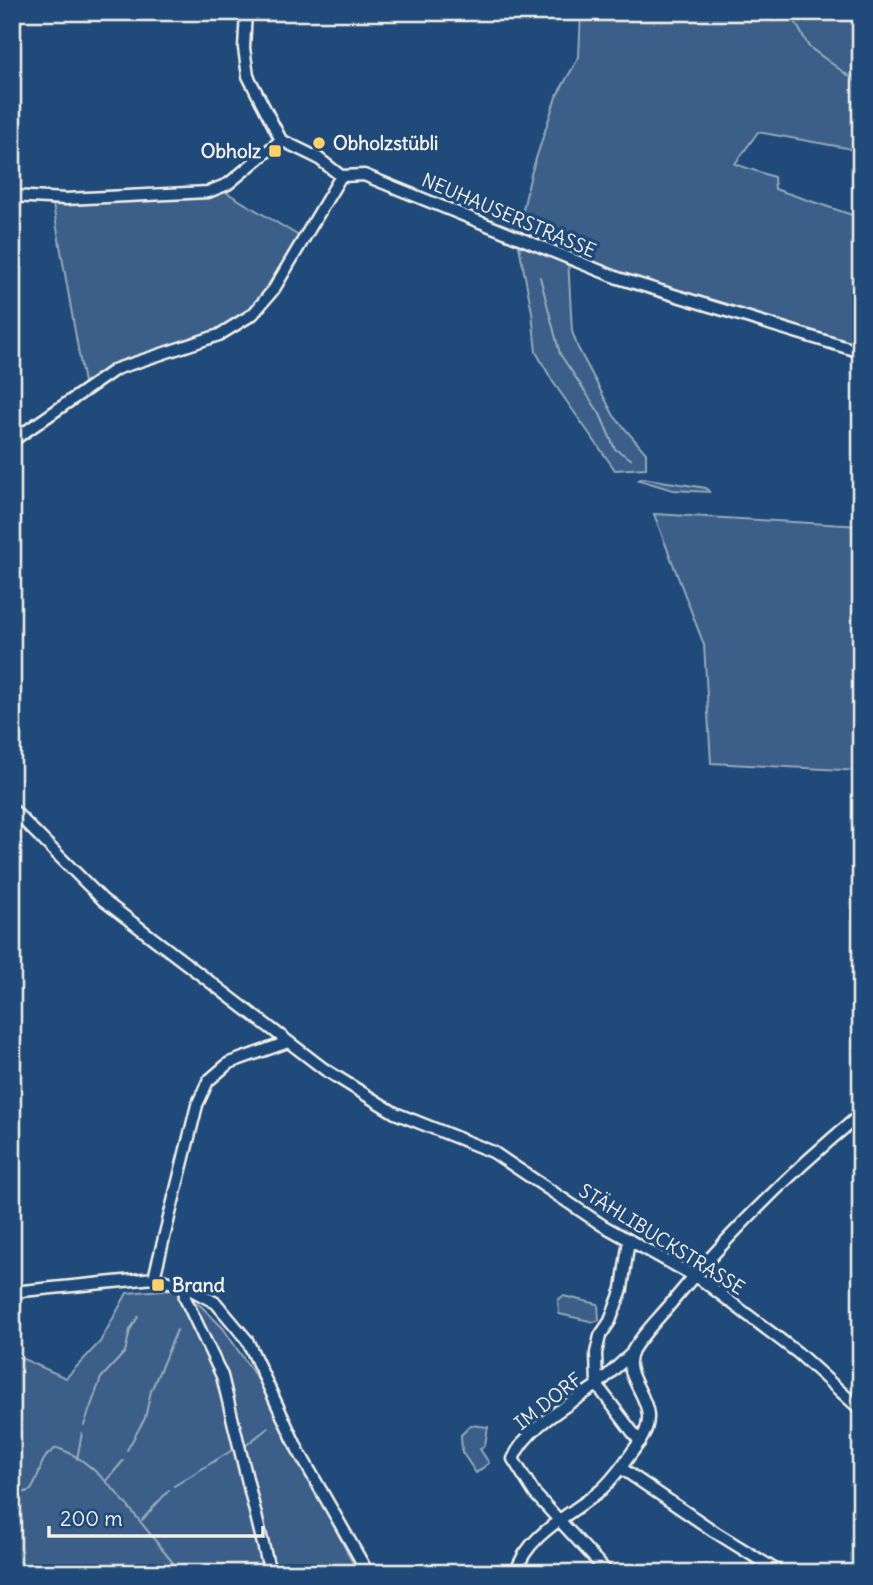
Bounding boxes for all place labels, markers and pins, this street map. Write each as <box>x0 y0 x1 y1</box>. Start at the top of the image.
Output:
place label: Obholzstübli <box>333 131 438 155</box>
marker: Obholzstübli <box>311 135 327 151</box>
place label: Obholz <box>201 139 261 163</box>
marker: Obholz <box>267 143 283 159</box>
place label: Brand <box>172 1273 225 1297</box>
marker: Brand <box>150 1277 166 1293</box>

